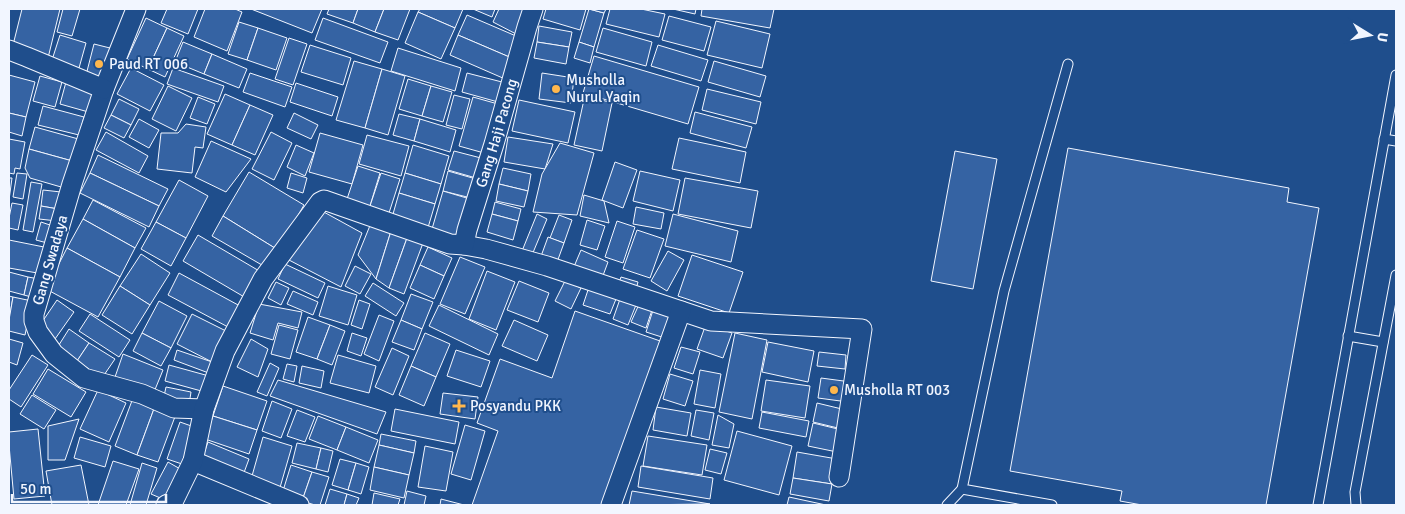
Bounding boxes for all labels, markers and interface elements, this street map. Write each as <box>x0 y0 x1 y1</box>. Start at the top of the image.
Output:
north arrow <box>1345 10 1395 60</box>
text: U <box>1373 31 1392 43</box>
place label: Paud RT 006 <box>109 55 188 73</box>
marker: Paud RT 006 <box>93 58 105 70</box>
place label: Musholla Nurul Yaqin <box>566 71 640 106</box>
street label: Gang Haji Pacong <box>472 76 521 190</box>
marker: Musholla Nurul Yaqin <box>550 83 562 95</box>
street label: Gang Swadaya <box>29 213 71 307</box>
place label: Musholla RT 003 <box>844 381 950 399</box>
marker: Musholla RT 003 <box>828 384 840 396</box>
place label: Posyandu PKK <box>470 397 561 415</box>
marker: Posyandu PKK <box>452 399 466 413</box>
scale bar <box>12 472 166 504</box>
text: 50 m <box>20 480 51 498</box>

